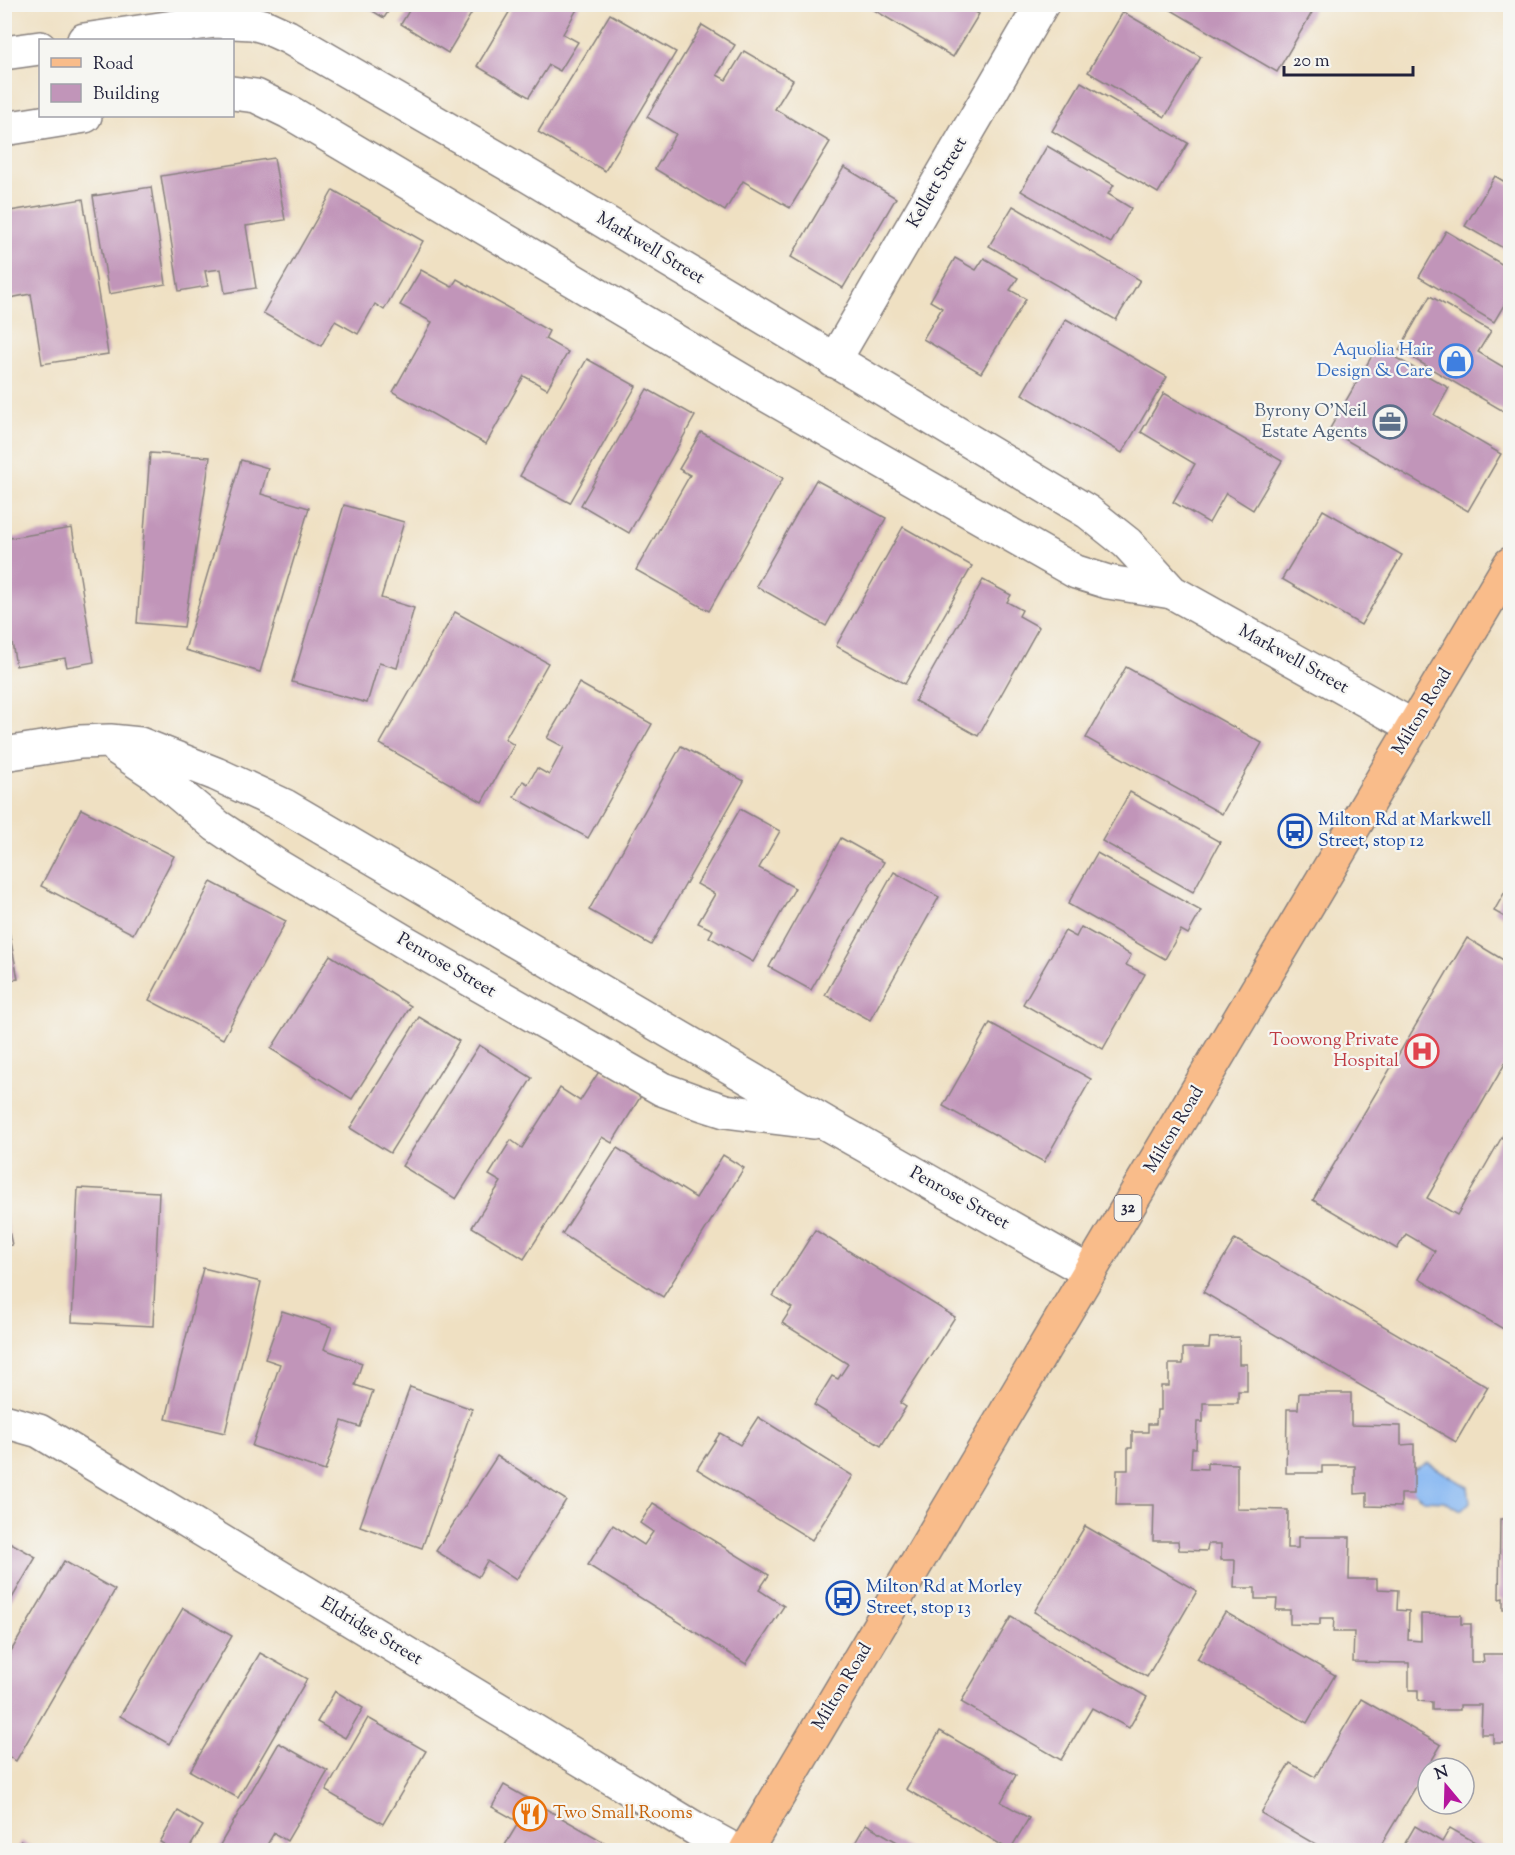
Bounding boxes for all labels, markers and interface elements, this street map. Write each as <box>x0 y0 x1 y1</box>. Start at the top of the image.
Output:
legend <box>39 39 234 117</box>
scale bar <box>1284 39 1413 77</box>
text: 20 m <box>1293 49 1330 75</box>
text: Road <box>93 52 133 78</box>
text: Building <box>93 82 159 108</box>
street label: Kellett Street <box>901 133 975 233</box>
street label: Markwell Street <box>591 206 709 292</box>
place label: Aquolia Hair Design & Care <box>1317 338 1433 385</box>
shop icon: Aquolia Hair Design & Care <box>1438 343 1474 379</box>
place label: Byrony O'Neil Estate Agents <box>1254 399 1367 446</box>
office icon: Byrony O'Neil Estate Agents <box>1372 404 1408 440</box>
street label: Markwell Street <box>1233 619 1353 701</box>
street label: Milton Road <box>1387 664 1459 760</box>
place label: Milton Rd at Markwell Street, stop 12 <box>1318 808 1491 855</box>
bus stop icon: Milton Rd at Markwell Street, stop 12 <box>1277 813 1313 849</box>
street label: Penrose Street <box>392 927 500 1005</box>
place label: Toowong Private Hospital <box>1269 1028 1399 1075</box>
hospital icon: Toowong Private Hospital <box>1404 1033 1440 1069</box>
street label: Milton Road <box>1139 1082 1211 1178</box>
street label: Penrose Street <box>904 1161 1014 1237</box>
road number: 32 <box>1114 1195 1142 1221</box>
place label: Milton Rd at Morley Street, stop 13 <box>866 1575 1022 1622</box>
bus stop icon: Milton Rd at Morley Street, stop 13 <box>825 1580 861 1616</box>
street label: Eldridge Street <box>315 1591 427 1673</box>
street label: Milton Road <box>807 1639 879 1735</box>
north arrow <box>1416 1756 1476 1816</box>
text: N <box>1432 1761 1452 1787</box>
restaurant icon: Two Small Rooms <box>512 1796 548 1832</box>
place label: Two Small Rooms <box>553 1801 693 1827</box>

